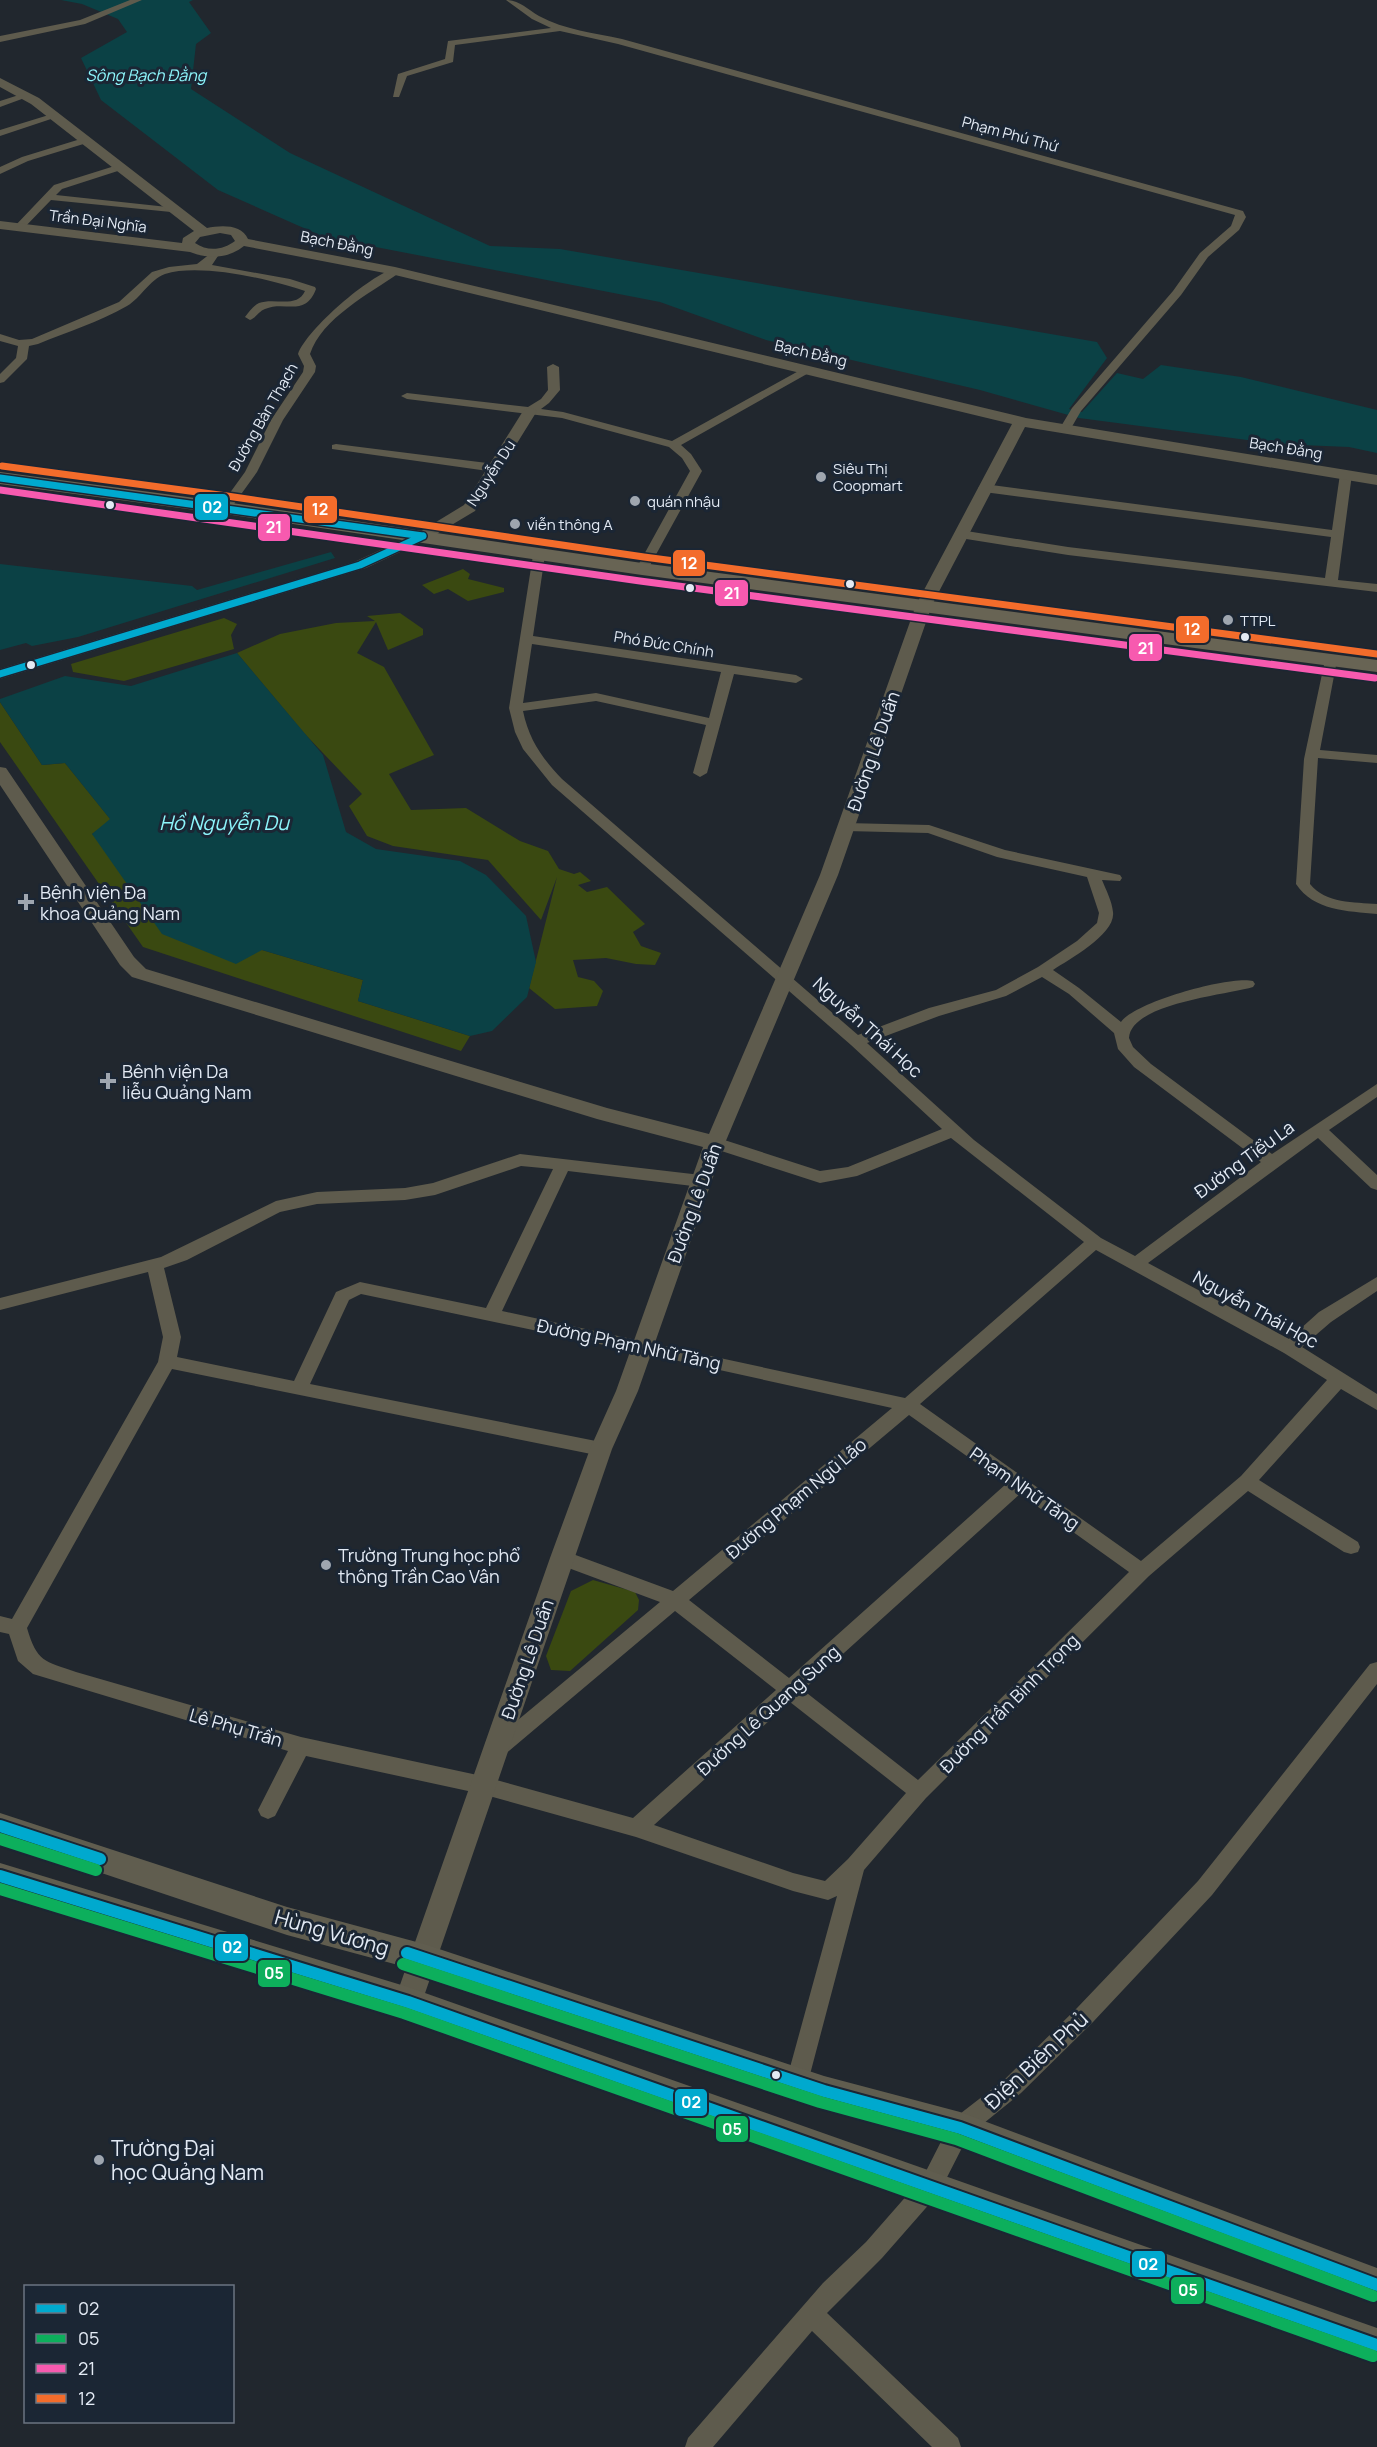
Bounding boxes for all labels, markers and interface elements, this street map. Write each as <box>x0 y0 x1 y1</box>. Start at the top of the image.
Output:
water label: Sông Bạch Đằng <box>86 64 208 86</box>
street label: Phạm Phú Thứ <box>960 111 1061 157</box>
street label: Trần Đại Nghĩa <box>48 205 148 237</box>
street label: Bạch Đằng <box>299 226 375 260</box>
street label: Bạch Đằng <box>773 334 849 372</box>
street label: Đường Bàn Thạch <box>223 359 303 475</box>
street label: Bạch Đằng <box>1248 432 1324 464</box>
street label: Nguyễn Du <box>462 436 520 510</box>
place label: Siêu Thị Coopmart <box>833 458 903 496</box>
marker: Siêu Thị Coopmart <box>814 470 828 484</box>
place label: quán nhậu <box>647 491 720 512</box>
line badge: 02 <box>194 493 229 521</box>
marker: quán nhậu <box>628 494 642 508</box>
line badge: 12 <box>303 495 338 524</box>
text: 02 <box>202 496 222 518</box>
text: 12 <box>312 498 328 520</box>
unlabelled marker <box>104 499 116 511</box>
line badge: 21 <box>257 513 291 542</box>
place label: viễn thông A <box>527 514 613 535</box>
text: 21 <box>266 516 282 538</box>
marker: viễn thông A <box>508 517 522 531</box>
line badge: 12 <box>672 549 706 577</box>
text: 12 <box>681 552 697 574</box>
unlabelled marker <box>844 578 856 590</box>
line badge: 21 <box>714 579 749 607</box>
unlabelled marker <box>684 582 696 594</box>
text: 21 <box>724 582 740 604</box>
place label: TTPL <box>1240 610 1276 631</box>
marker: TTPL <box>1221 613 1235 627</box>
line badge: 12 <box>1175 615 1210 644</box>
text: 12 <box>1184 618 1200 640</box>
street label: Phó Đức Chính <box>612 626 716 662</box>
unlabelled marker <box>1239 631 1251 643</box>
line badge: 21 <box>1128 633 1163 662</box>
text: 21 <box>1138 637 1154 659</box>
unlabelled marker <box>25 659 37 671</box>
street label: Đường Lê Duẩn <box>841 688 905 814</box>
water label: Hồ Nguyễn Du <box>159 809 291 836</box>
place label: Bệnh viện Đa khoa Quảng Nam <box>40 880 180 925</box>
marker: Bệnh viện Đa khoa Quảng Nam <box>17 893 35 911</box>
street label: Nguyễn Thái Học <box>808 971 928 1083</box>
place label: Bệnh viện Da liễu Quảng Nam <box>122 1059 251 1104</box>
marker: Bệnh viện Da liễu Quảng Nam <box>99 1072 117 1090</box>
street label: Đường Tiểu La <box>1189 1115 1299 1203</box>
street label: Đường Lê Duẩn <box>661 1140 727 1266</box>
street label: Nguyễn Thái Học <box>1189 1265 1323 1353</box>
street label: Đường Phạm Nhữ Tăng <box>535 1313 723 1375</box>
street label: Đường Phạm Ngũ Lão <box>721 1432 871 1564</box>
street label: Phạm Nhữ Tăng <box>965 1441 1085 1535</box>
place label: Trường Trung học phổ thông Trần Cao Vân <box>338 1543 520 1588</box>
marker: Trường Trung học phổ thông Trần Cao Vân <box>319 1558 333 1572</box>
street label: Đường Lê Duẩn <box>495 1596 559 1722</box>
street label: Đường Trần Bình Trọng <box>934 1628 1084 1778</box>
street label: Đường Lê Quang Sung <box>692 1640 844 1780</box>
street label: Lê Phụ Trần <box>187 1702 285 1752</box>
street label: Hùng Vương <box>272 1902 392 1962</box>
line badge: 02 <box>214 1933 249 1962</box>
text: 02 <box>222 1936 242 1958</box>
line badge: 05 <box>257 1959 291 1988</box>
text: 05 <box>264 1962 284 1984</box>
street label: Điện Biên Phủ <box>978 2005 1094 2115</box>
unlabelled marker <box>770 2069 782 2081</box>
line badge: 02 <box>674 2088 708 2117</box>
text: 02 <box>681 2091 701 2113</box>
line badge: 05 <box>715 2115 749 2143</box>
text: 05 <box>722 2118 742 2140</box>
place label: Trường Đại học Quảng Nam <box>111 2134 264 2186</box>
marker: Trường Đại học Quảng Nam <box>92 2153 106 2167</box>
line badge: 02 <box>1131 2250 1166 2278</box>
text: 02 <box>1138 2253 1158 2275</box>
line badge: 05 <box>1170 2276 1205 2305</box>
text: 05 <box>1178 2279 1198 2301</box>
legend <box>24 2285 234 2423</box>
text: 02 <box>78 2296 99 2320</box>
text: 05 <box>78 2326 99 2350</box>
text: 21 <box>78 2356 95 2380</box>
text: 12 <box>78 2386 95 2410</box>

